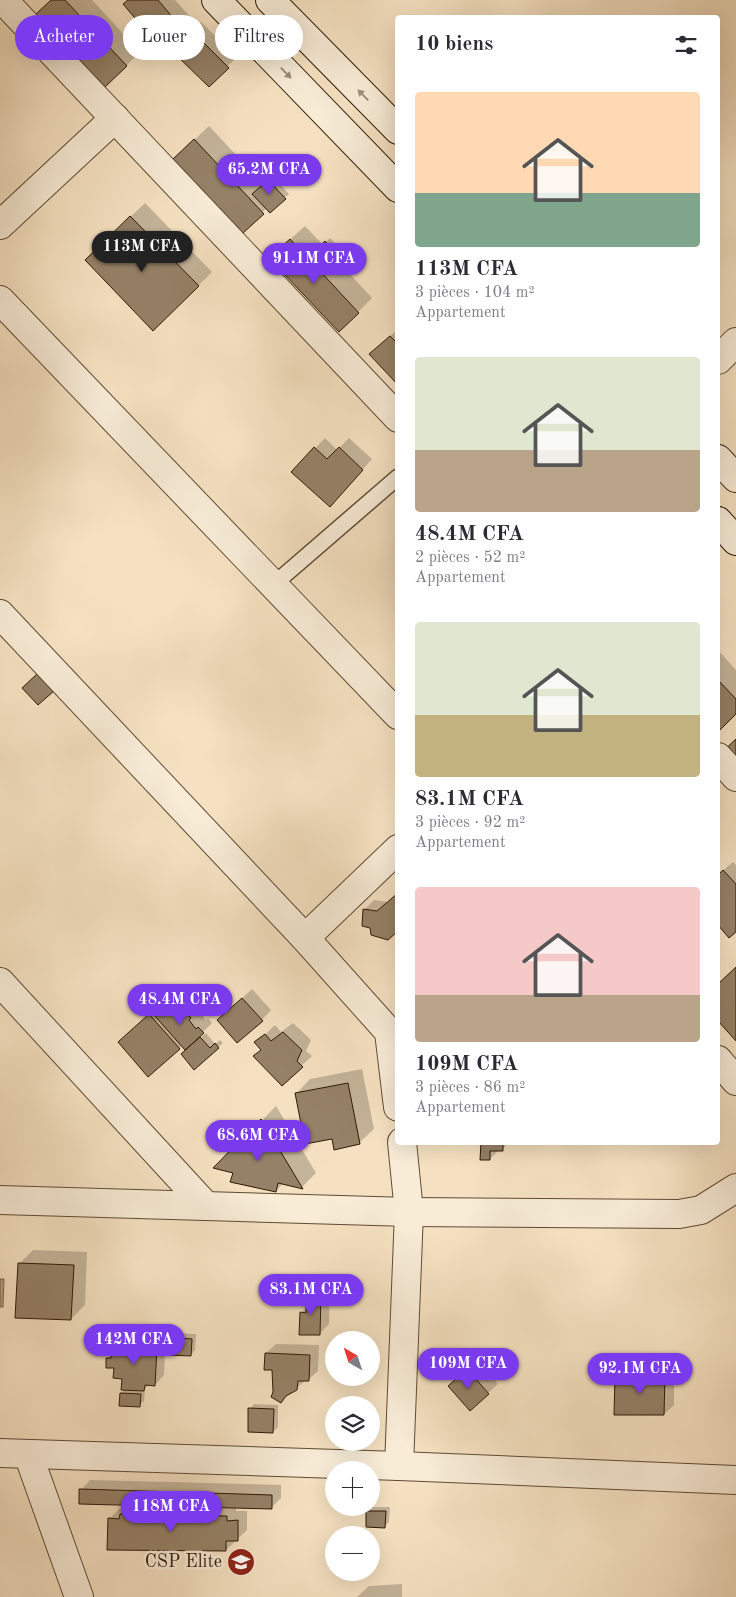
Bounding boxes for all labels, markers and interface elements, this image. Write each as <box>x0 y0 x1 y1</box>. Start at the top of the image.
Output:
chip: Acheter <box>15 15 113 60</box>
chip: Louer <box>123 15 205 60</box>
chip: Filtres <box>215 15 303 60</box>
icon: filters <box>672 31 700 59</box>
text: 10 biens <box>415 34 493 55</box>
one-way arrow <box>280 66 292 78</box>
one-way arrow <box>358 90 370 102</box>
icon: home <box>513 125 603 215</box>
pin: 65.2M CFA <box>212 154 326 196</box>
text: 65.2M CFA <box>228 162 310 178</box>
pin: 113M CFA <box>90 230 194 273</box>
text: 113M CFA <box>103 239 181 255</box>
pin: 91.1M CFA <box>257 242 371 285</box>
text: 91.1M CFA <box>273 251 355 267</box>
text: 113M CFA <box>415 259 518 280</box>
text: 3 pièces · 104 m² <box>415 285 535 301</box>
text: Appartement <box>415 305 506 321</box>
icon: home <box>513 390 603 480</box>
text: 48.4M CFA <box>415 524 524 545</box>
text: 2 pièces · 52 m² <box>415 550 525 566</box>
text: Appartement <box>415 570 506 586</box>
icon: home <box>513 655 603 745</box>
text: 83.1M CFA <box>415 789 524 810</box>
text: 3 pièces · 92 m² <box>415 815 525 831</box>
text: Appartement <box>415 835 506 851</box>
icon: home <box>513 920 603 1010</box>
pin: 48.4M CFA <box>123 984 237 1026</box>
text: 48.4M CFA <box>139 992 221 1008</box>
text: 109M CFA <box>415 1054 518 1075</box>
text: 3 pièces · 86 m² <box>415 1080 525 1096</box>
text: Appartement <box>415 1100 506 1116</box>
pin: 68.6M CFA <box>201 1120 315 1162</box>
text: 68.6M CFA <box>217 1128 299 1144</box>
pin: 83.1M CFA <box>254 1274 368 1316</box>
text: 83.1M CFA <box>270 1282 352 1298</box>
pin: 142M CFA <box>82 1324 186 1366</box>
north arrow <box>325 1331 380 1386</box>
map controls <box>325 1331 380 1581</box>
text: 142M CFA <box>95 1332 173 1348</box>
pin: 109M CFA <box>416 1348 520 1390</box>
pin: 92.1M CFA <box>583 1352 697 1395</box>
text: 109M CFA <box>429 1356 507 1372</box>
text: 92.1M CFA <box>599 1361 681 1377</box>
button: layers <box>325 1396 380 1451</box>
button: + <box>325 1461 380 1516</box>
pin: 118M CFA <box>119 1490 223 1533</box>
text: 118M CFA <box>132 1499 210 1515</box>
button: − <box>325 1526 380 1581</box>
school or university icon: CSP Elite <box>226 1547 256 1577</box>
place label: CSP Elite <box>145 1553 222 1571</box>

